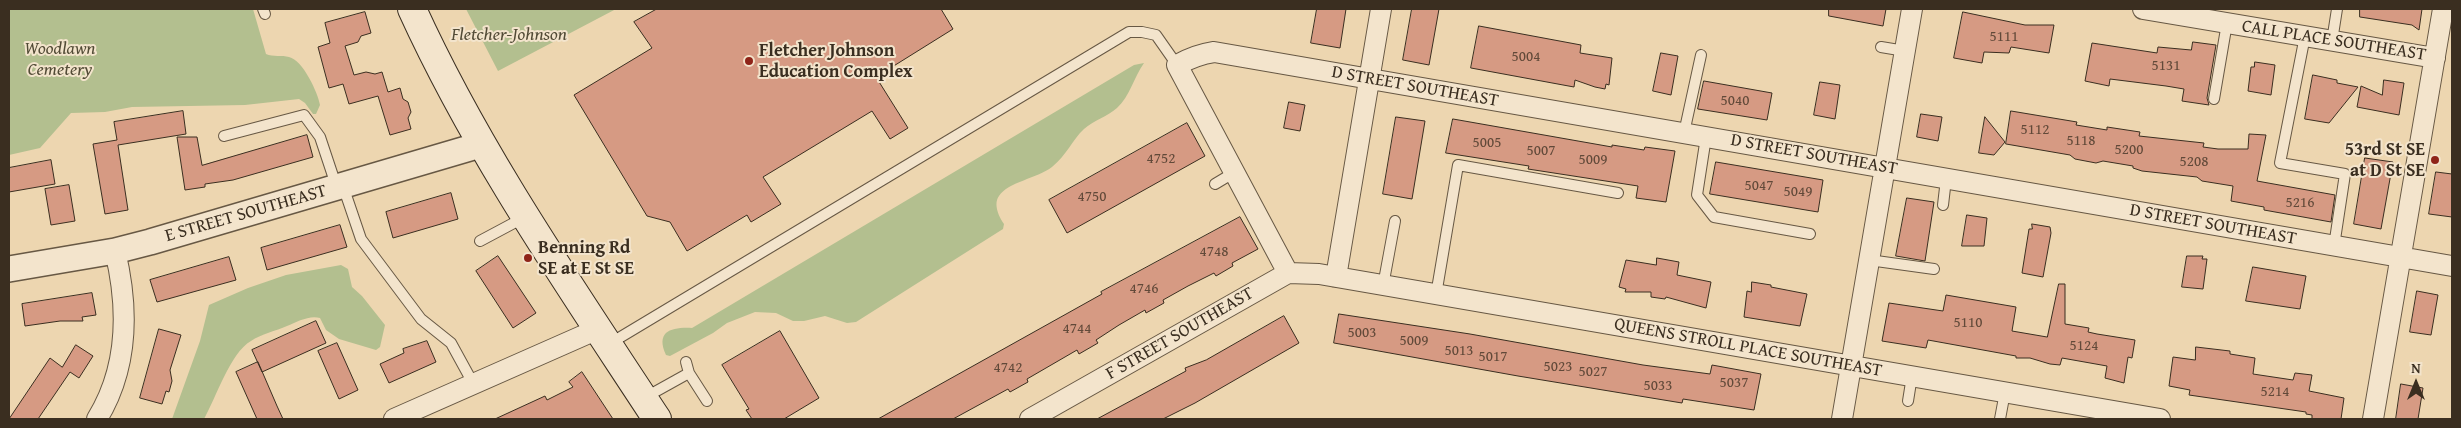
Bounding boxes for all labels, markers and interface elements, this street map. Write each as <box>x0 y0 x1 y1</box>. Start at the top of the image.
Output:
street label: CALL PLACE SOUTHEAST <box>2240 16 2428 66</box>
park label: Fletcher-Johnson <box>451 24 567 46</box>
house number: 5111 <box>1990 28 2018 46</box>
park label: Woodlawn Cemetery <box>25 38 95 80</box>
place label: Fletcher Johnson Education Complex <box>759 40 912 82</box>
house number: 5004 <box>1512 48 1540 66</box>
marker: Fletcher Johnson Education Complex <box>743 55 755 67</box>
house number: 5131 <box>2152 57 2180 75</box>
street label: D STREET SOUTHEAST <box>1330 62 1500 112</box>
house number: 5040 <box>1721 92 1749 110</box>
house number: 5112 <box>2021 121 2049 139</box>
street label: D STREET SOUTHEAST <box>1729 130 1899 180</box>
house number: 5118 <box>2067 132 2095 150</box>
house number: 5005 <box>1473 134 1501 152</box>
place label: 53rd St SE at D St SE <box>2345 139 2425 182</box>
house number: 5200 <box>2115 141 2143 159</box>
house number: 5007 <box>1527 142 1555 160</box>
house number: 4752 <box>1147 150 1175 168</box>
house number: 5009 <box>1579 151 1607 169</box>
house number: 5208 <box>2180 153 2208 171</box>
marker: 53rd St SE at D St SE <box>2429 154 2441 166</box>
house number: 5047 <box>1745 177 1773 195</box>
street label: E STREET SOUTHEAST <box>163 181 329 247</box>
house number: 5049 <box>1784 183 1812 201</box>
house number: 4750 <box>1078 188 1106 206</box>
house number: 5216 <box>2286 194 2314 212</box>
street label: D STREET SOUTHEAST <box>2128 200 2298 250</box>
place label: Benning Rd SE at E St SE <box>538 237 634 280</box>
house number: 4748 <box>1200 243 1228 261</box>
marker: Benning Rd SE at E St SE <box>522 252 534 264</box>
house number: 4746 <box>1130 280 1158 298</box>
street label: F STREET SOUTHEAST <box>1102 283 1258 385</box>
street label: QUEENS STROLL PLACE SOUTHEAST <box>1612 314 1884 382</box>
house number: 5110 <box>1954 314 1982 332</box>
house number: 4744 <box>1063 320 1091 338</box>
house number: 5003 <box>1348 324 1376 342</box>
house number: 5009 <box>1400 332 1428 350</box>
house number: 5124 <box>2070 337 2098 355</box>
house number: 5013 <box>1445 342 1473 360</box>
house number: 5017 <box>1479 348 1507 366</box>
house number: 5023 <box>1544 358 1572 376</box>
north arrow <box>2391 358 2441 408</box>
text: N <box>2411 358 2421 378</box>
house number: 4742 <box>994 359 1022 377</box>
house number: 5027 <box>1579 363 1607 381</box>
house number: 5037 <box>1720 374 1748 392</box>
house number: 5033 <box>1644 377 1672 395</box>
house number: 5214 <box>2261 383 2289 401</box>

